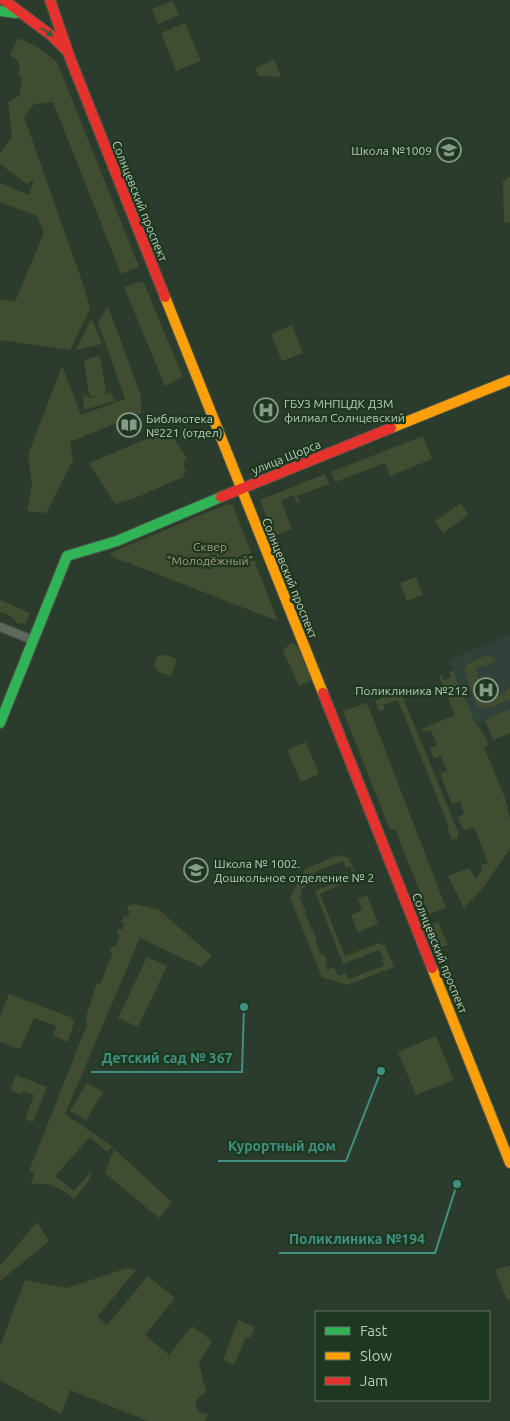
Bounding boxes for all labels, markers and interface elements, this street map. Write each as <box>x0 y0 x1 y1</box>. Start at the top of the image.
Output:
one-way arrow <box>40 27 53 37</box>
school or university icon: Школа №1009 <box>436 137 462 163</box>
street label: Солнцевский проспект <box>110 139 170 264</box>
place label: Школа №1009 <box>351 144 432 157</box>
hospital icon: ГБУЗ МНПЦДК ДЗМ филиал Солнцевский <box>253 397 279 423</box>
place label: ГБУЗ МНПЦДК ДЗМ филиал Солнцевский <box>284 397 405 424</box>
library icon: Библиотека №221 (отдел) <box>116 412 142 438</box>
place label: Библиотека №221 (отдел) <box>146 412 222 440</box>
street label: улица Щорса <box>250 437 322 477</box>
street label: Солнцевский проспект <box>260 516 320 641</box>
park label: Сквер "Молодёжный" <box>167 540 253 567</box>
hospital icon: Поликлиника №212 <box>473 677 499 703</box>
place label: Поликлиника №212 <box>355 684 468 697</box>
school or university icon: Школа № 1002. Дошкольное отделение № 2 <box>183 857 209 883</box>
place label: Школа № 1002. Дошкольное отделение № 2 <box>214 857 374 884</box>
street label: Солнцевский проспект <box>410 891 470 1016</box>
callout: Детский сад № 367 <box>91 1043 242 1072</box>
text: Детский сад № 367 <box>101 1050 233 1066</box>
callout: Курортный дом <box>218 1132 346 1161</box>
text: Курортный дом <box>228 1138 336 1154</box>
callout: Поликлиника №194 <box>279 1224 435 1253</box>
text: Поликлиника №194 <box>289 1231 425 1247</box>
legend <box>315 1311 490 1401</box>
text: Fast <box>360 1322 388 1339</box>
text: Slow <box>360 1347 393 1364</box>
text: Jam <box>360 1372 388 1389</box>

